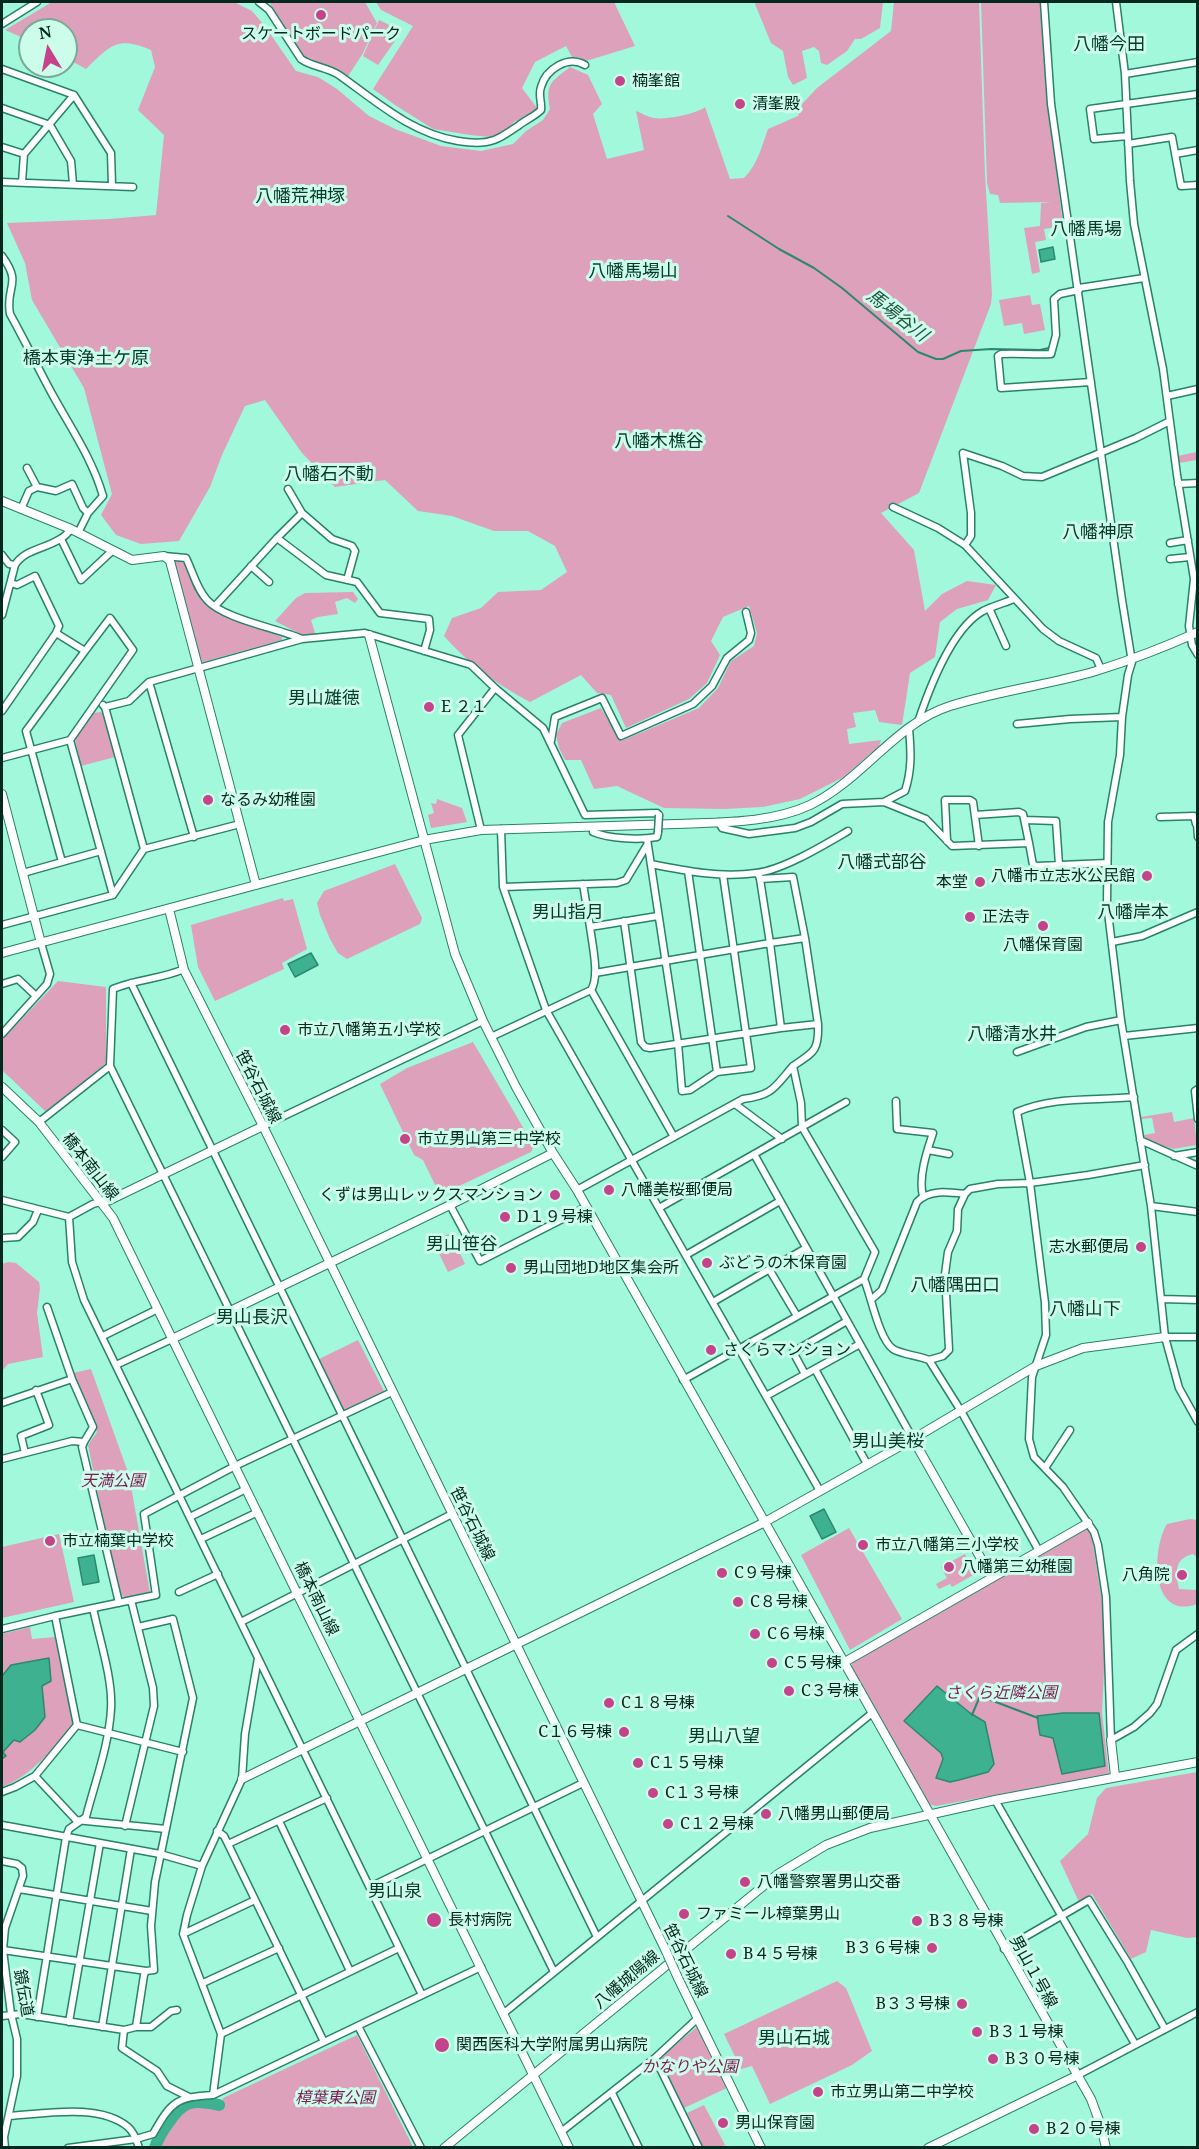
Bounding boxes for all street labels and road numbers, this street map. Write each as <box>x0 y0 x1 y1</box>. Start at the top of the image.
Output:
street label: 笹谷石城線 <box>231 1047 285 1127</box>
street label: 橋本南山線 <box>58 1130 122 1204</box>
street label: 笹谷石城線 <box>446 1484 498 1564</box>
street label: 橋本南山線 <box>290 1559 342 1639</box>
street label: 笹谷石城線 <box>659 1921 711 2001</box>
street label: 男山１号線 <box>1005 1932 1061 2012</box>
street label: 八幡城陽線 <box>590 1947 664 2013</box>
street label: 鏡伝道 <box>9 1968 37 2018</box>

